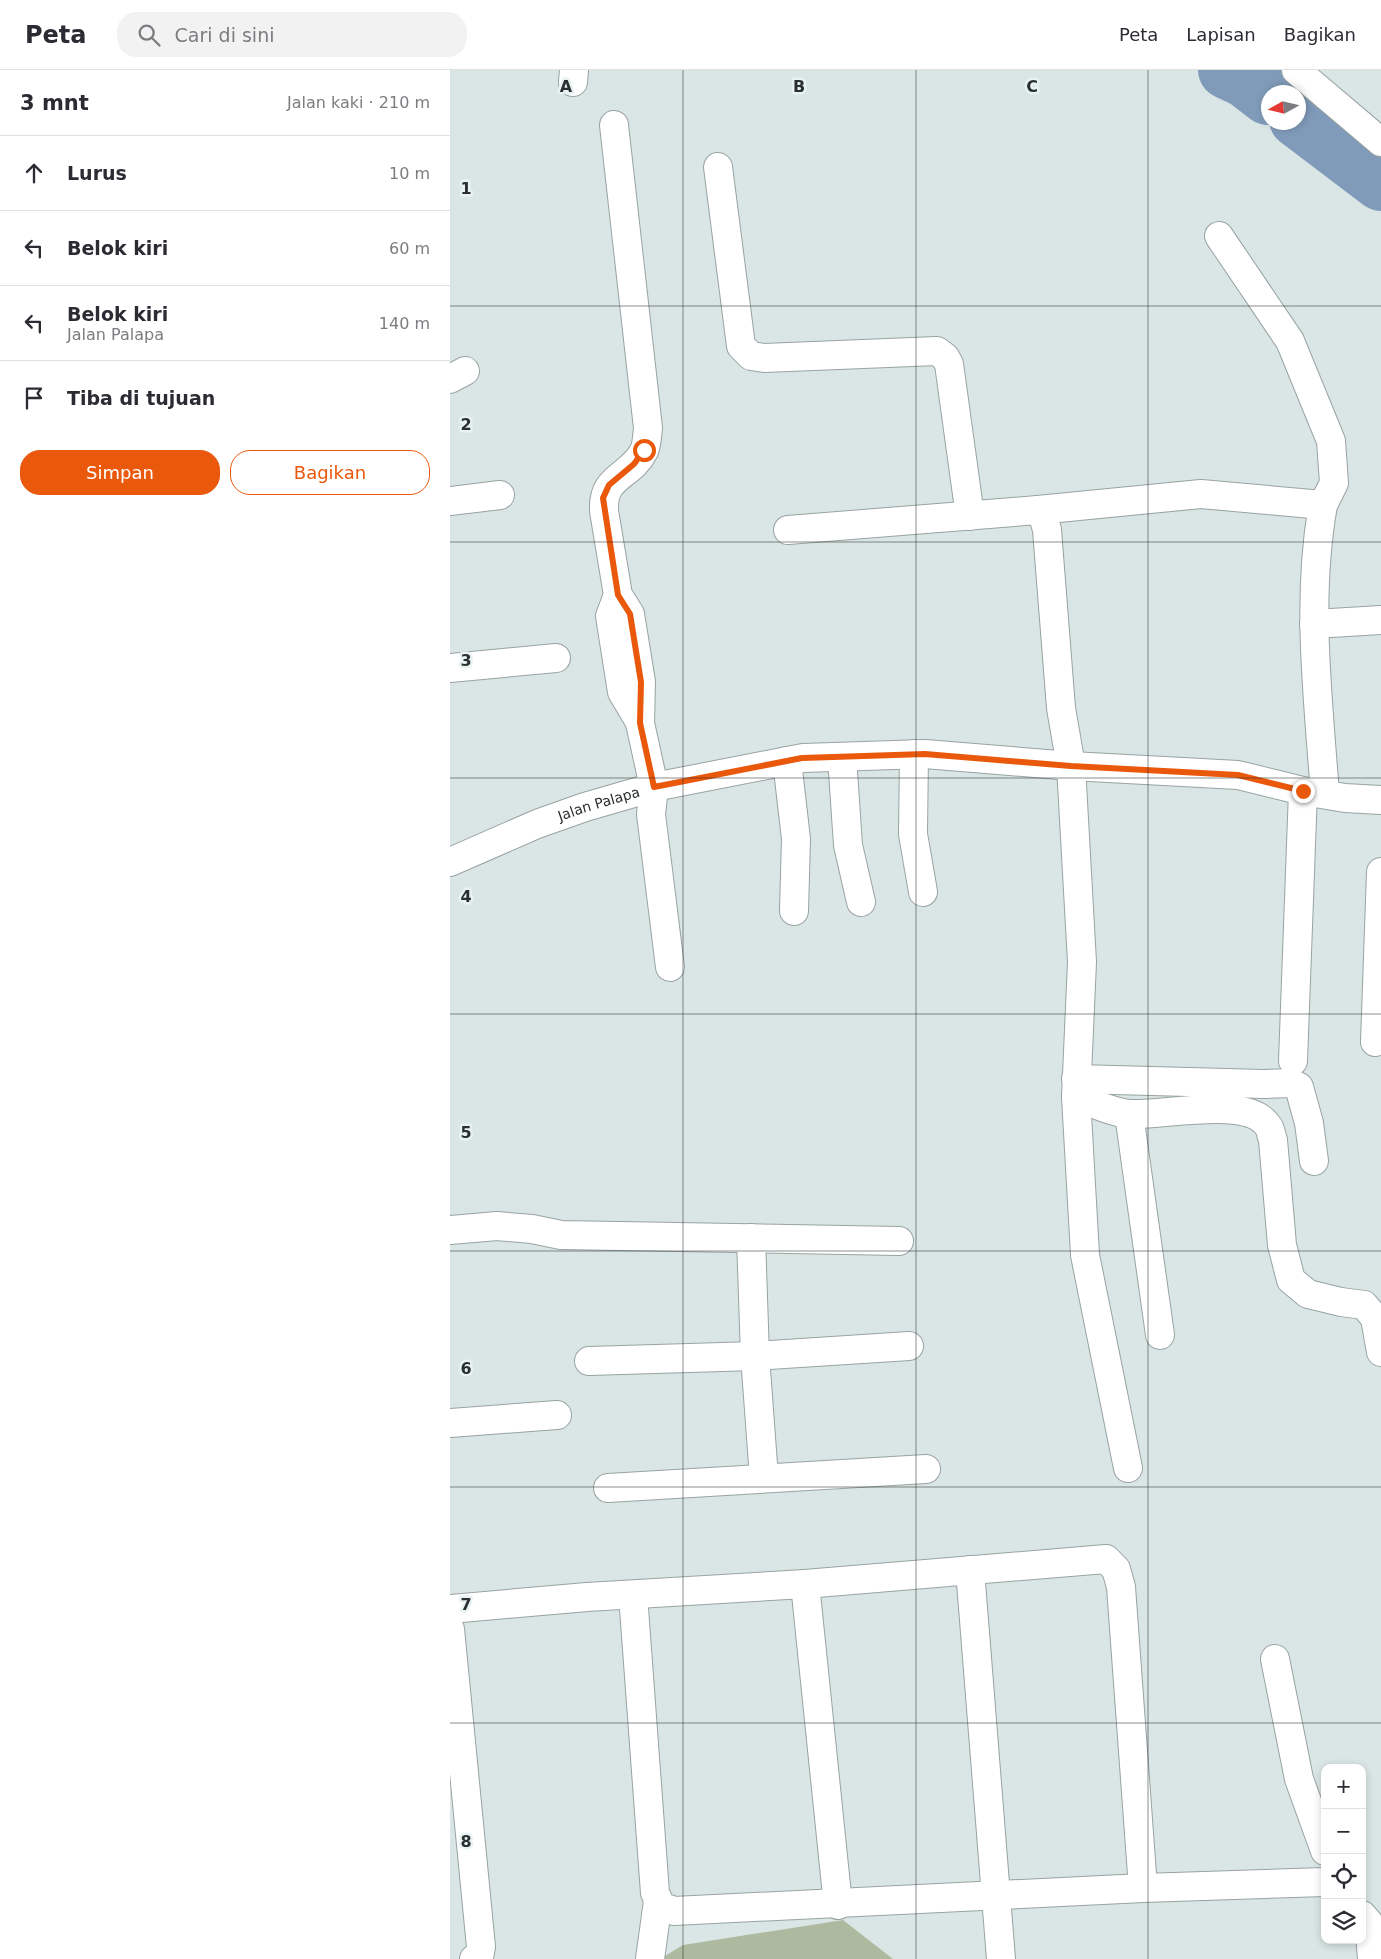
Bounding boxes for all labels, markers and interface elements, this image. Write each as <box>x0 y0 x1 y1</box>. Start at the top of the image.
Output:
search box <box>117 12 467 57</box>
text: Peta <box>25 21 87 49</box>
icon: search <box>135 21 163 49</box>
text: Cari di sini <box>175 24 274 46</box>
text: Peta <box>1119 24 1158 45</box>
text: Lapisan <box>1186 24 1256 45</box>
text: Bagikan <box>1284 24 1356 45</box>
text: A <box>560 77 573 96</box>
text: B <box>793 77 805 96</box>
text: C <box>1026 77 1038 96</box>
north arrow <box>1261 85 1306 130</box>
text: 3 mnt <box>20 91 89 115</box>
text: Jalan kaki · 210 m <box>287 93 430 112</box>
icon: ahead <box>20 159 48 187</box>
text: Lurus <box>67 162 127 184</box>
text: 10 m <box>389 164 430 183</box>
text: 1 <box>460 179 472 198</box>
icon: left <box>20 234 48 262</box>
text: Belok kiri <box>67 237 168 259</box>
text: 60 m <box>389 239 430 258</box>
text: Belok kiri <box>67 303 168 325</box>
icon: left <box>20 309 48 337</box>
text: 140 m <box>379 314 430 333</box>
text: Jalan Palapa <box>67 325 164 344</box>
icon: arrive <box>20 384 48 412</box>
text: Tiba di tujuan <box>67 387 215 409</box>
text: 2 <box>460 415 472 434</box>
route start <box>633 439 656 462</box>
button: Simpan <box>20 450 220 495</box>
button: Bagikan <box>230 450 430 495</box>
text: 3 <box>460 651 472 670</box>
route end <box>1292 780 1315 803</box>
street label: Jalan Palapa <box>555 784 642 824</box>
text: 4 <box>460 887 472 906</box>
text: 5 <box>460 1123 472 1142</box>
text: 6 <box>460 1359 472 1378</box>
text: 7 <box>460 1595 472 1614</box>
map controls <box>1321 1764 1366 1944</box>
button: + <box>1321 1764 1366 1809</box>
button: − <box>1321 1809 1366 1854</box>
text: 8 <box>460 1832 472 1851</box>
button: locate <box>1321 1854 1366 1899</box>
button: layers <box>1321 1899 1366 1944</box>

